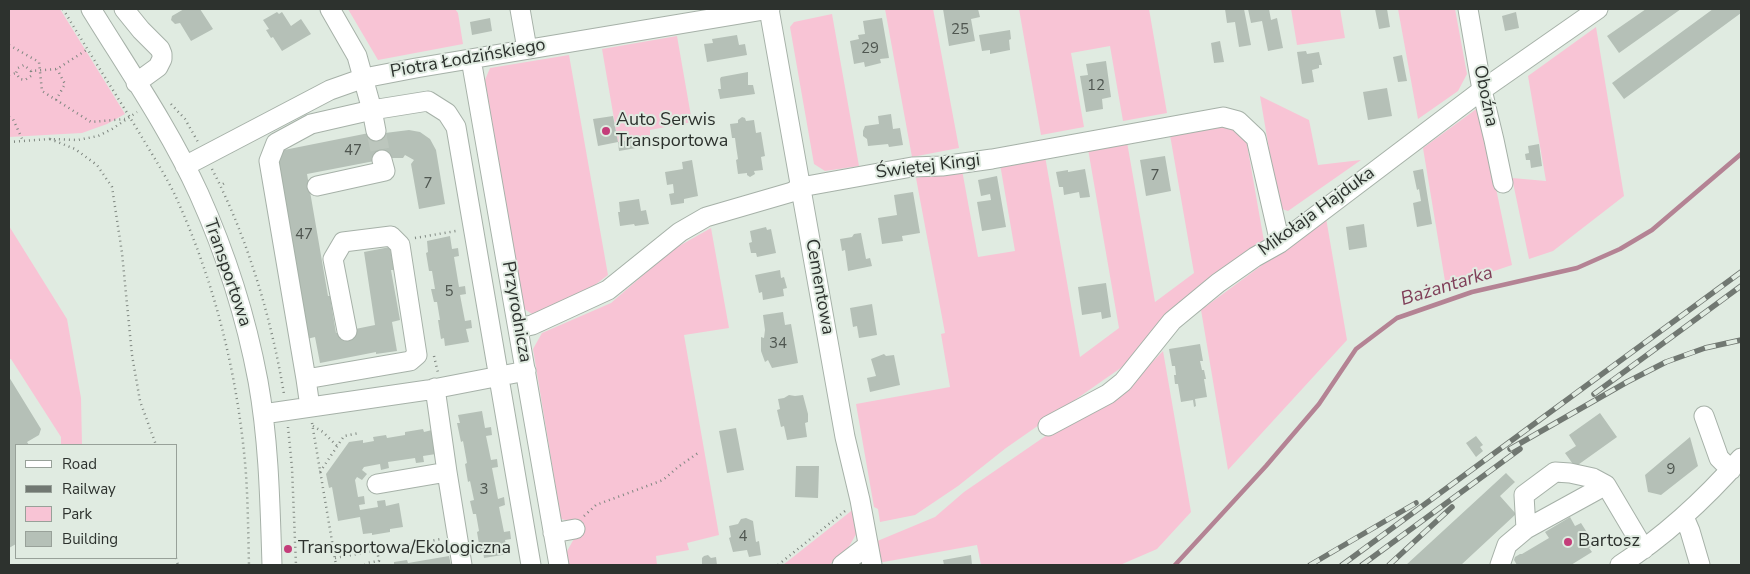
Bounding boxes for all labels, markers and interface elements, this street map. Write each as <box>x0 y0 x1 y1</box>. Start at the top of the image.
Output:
house number: 25 <box>951 21 969 39</box>
street label: Piotra Łodzińskiego <box>389 35 547 83</box>
house number: 29 <box>861 40 879 58</box>
street label: Oboźna <box>1468 63 1502 129</box>
house number: 12 <box>1087 77 1105 95</box>
place label: Auto Serwis Transportowa <box>616 110 728 152</box>
marker: Auto Serwis Transportowa <box>600 125 612 137</box>
house number: 47 <box>344 142 362 160</box>
street label: Świętej Kingi <box>875 150 981 184</box>
street label: Mikołaja Hajduka <box>1255 163 1379 261</box>
house number: 7 <box>1151 167 1159 185</box>
house number: 7 <box>424 175 432 193</box>
street label: Transportowa <box>199 216 255 330</box>
house number: 47 <box>295 226 313 244</box>
street label: Cementowa <box>800 237 838 337</box>
street label: Przyrodnicza <box>496 260 536 364</box>
water label: Bażantarka <box>1398 262 1496 312</box>
house number: 5 <box>445 283 453 301</box>
house number: 34 <box>769 335 787 353</box>
legend <box>15 444 178 559</box>
text: Road <box>62 454 97 474</box>
house number: 9 <box>1667 461 1675 479</box>
text: Railway <box>62 479 116 499</box>
house number: 3 <box>480 481 488 499</box>
text: Park <box>62 504 92 524</box>
house number: 4 <box>739 528 747 546</box>
text: Building <box>62 529 118 549</box>
place label: Bartosz <box>1578 531 1640 553</box>
marker: Bartosz <box>1562 536 1574 548</box>
place label: Transportowa/Ekologiczna <box>298 538 511 560</box>
marker: Transportowa/Ekologiczna <box>282 543 294 555</box>

